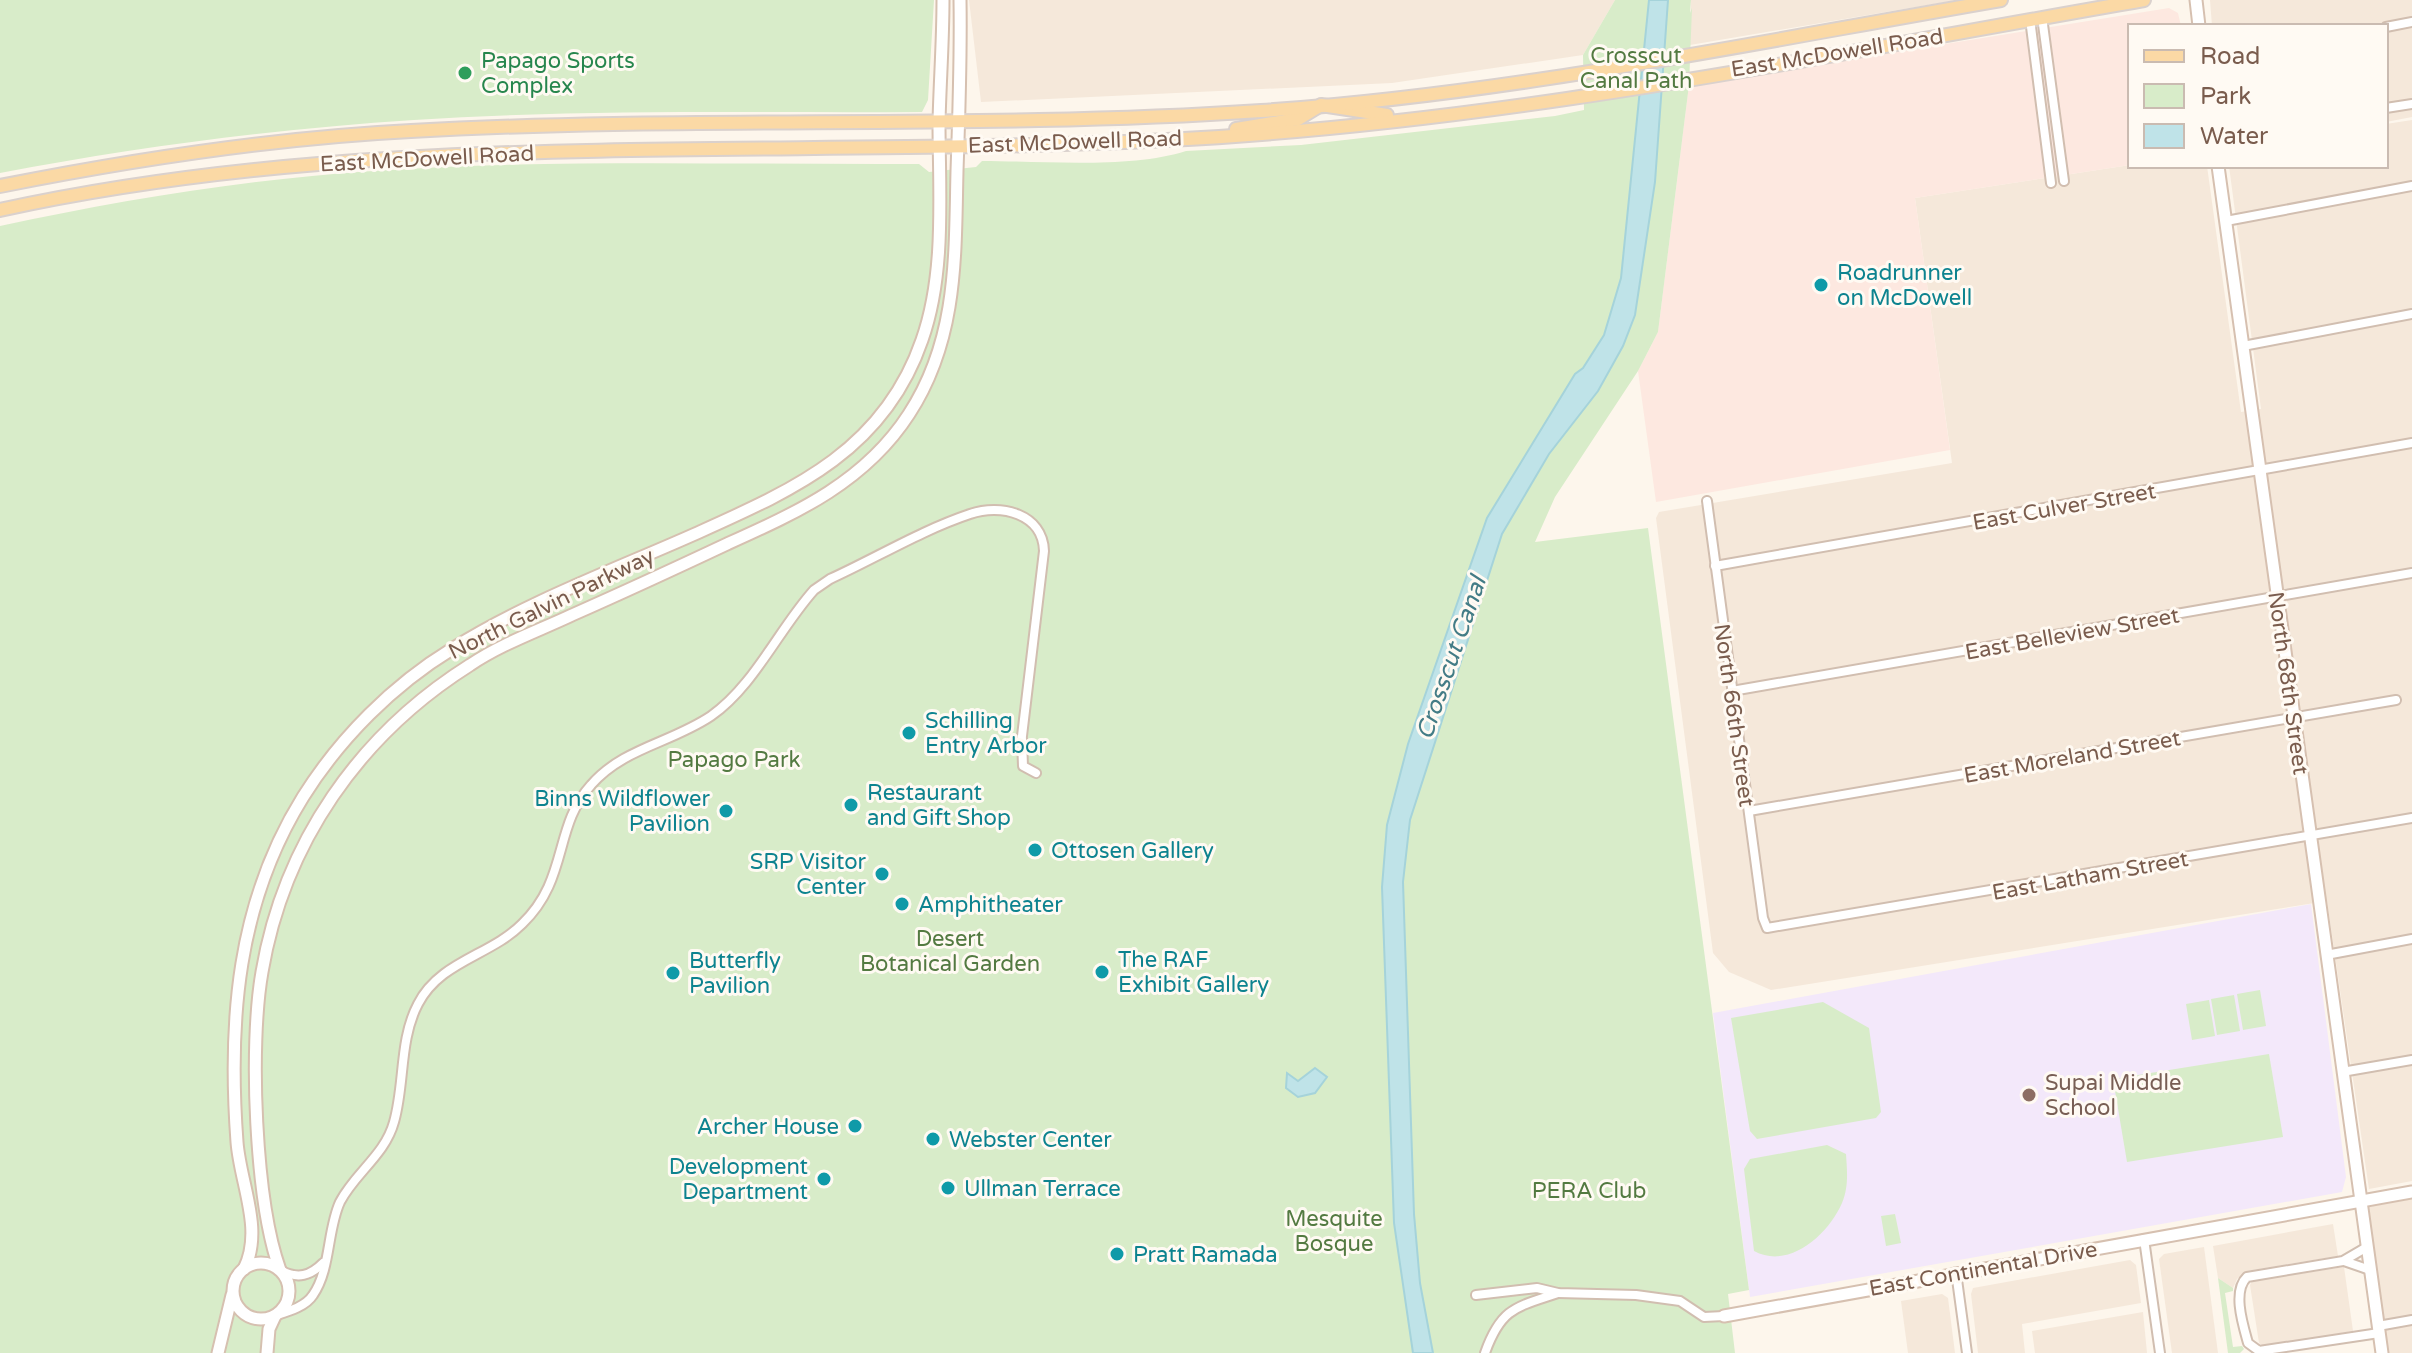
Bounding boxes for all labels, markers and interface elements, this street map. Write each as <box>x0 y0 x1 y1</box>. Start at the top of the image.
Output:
street label: East McDowell Road <box>1729 23 1945 83</box>
legend <box>2128 24 2388 168</box>
text: Road <box>2200 42 2260 71</box>
park label: Crosscut Canal Path <box>1580 43 1692 94</box>
place label: Papago Sports Complex <box>481 48 635 99</box>
marker: Papago Sports Complex <box>456 64 474 82</box>
text: Park <box>2200 82 2251 111</box>
text: Water <box>2200 122 2269 151</box>
street label: East McDowell Road <box>967 125 1183 159</box>
street label: East McDowell Road <box>319 140 535 178</box>
place label: Roadrunner on McDowell <box>1837 260 1972 311</box>
marker: Roadrunner on McDowell <box>1812 276 1830 294</box>
street label: East Culver Street <box>1970 478 2158 536</box>
street label: North Galvin Parkway <box>444 543 659 665</box>
water label: Crosscut Canal <box>1410 570 1494 743</box>
street label: North 68th Street <box>2262 590 2314 776</box>
street label: East Belleview Street <box>1963 602 2181 666</box>
street label: North 66th Street <box>1708 622 1760 808</box>
place label: Schilling Entry Arbor <box>925 708 1047 759</box>
marker: Schilling Entry Arbor <box>900 724 918 742</box>
street label: East Moreland Street <box>1962 725 2182 789</box>
park label: Papago Park <box>668 747 800 773</box>
place label: Restaurant and Gift Shop <box>867 780 1011 831</box>
place label: Binns Wildflower Pavilion <box>534 786 711 837</box>
marker: Restaurant and Gift Shop <box>842 796 860 814</box>
marker: Binns Wildflower Pavilion <box>717 802 735 820</box>
place label: Ottosen Gallery <box>1051 838 1214 864</box>
marker: Ottosen Gallery <box>1026 841 1044 859</box>
street label: East Latham Street <box>1990 846 2190 906</box>
place label: SRP Visitor Center <box>750 849 867 900</box>
marker: SRP Visitor Center <box>873 865 891 883</box>
place label: Amphitheater <box>918 892 1063 918</box>
marker: Amphitheater <box>893 895 911 913</box>
park label: Desert Botanical Garden <box>860 926 1040 977</box>
place label: The RAF Exhibit Gallery <box>1118 947 1269 998</box>
place label: Butterfly Pavilion <box>689 948 781 999</box>
marker: The RAF Exhibit Gallery <box>1093 963 1111 981</box>
marker: Butterfly Pavilion <box>664 964 682 982</box>
place label: Supai Middle School <box>2045 1070 2181 1121</box>
marker: Supai Middle School <box>2020 1086 2038 1104</box>
place label: Archer House <box>697 1114 839 1140</box>
marker: Archer House <box>846 1117 864 1135</box>
place label: Webster Center <box>949 1127 1112 1153</box>
marker: Webster Center <box>924 1130 942 1148</box>
place label: Development Department <box>669 1154 808 1205</box>
marker: Development Department <box>815 1170 833 1188</box>
place label: Ullman Terrace <box>964 1176 1121 1202</box>
park label: PERA Club <box>1532 1178 1646 1204</box>
marker: Ullman Terrace <box>939 1179 957 1197</box>
park label: Mesquite Bosque <box>1285 1206 1383 1257</box>
street label: East Continental Drive <box>1867 1236 2099 1302</box>
place label: Pratt Ramada <box>1133 1242 1278 1268</box>
marker: Pratt Ramada <box>1108 1245 1126 1263</box>

